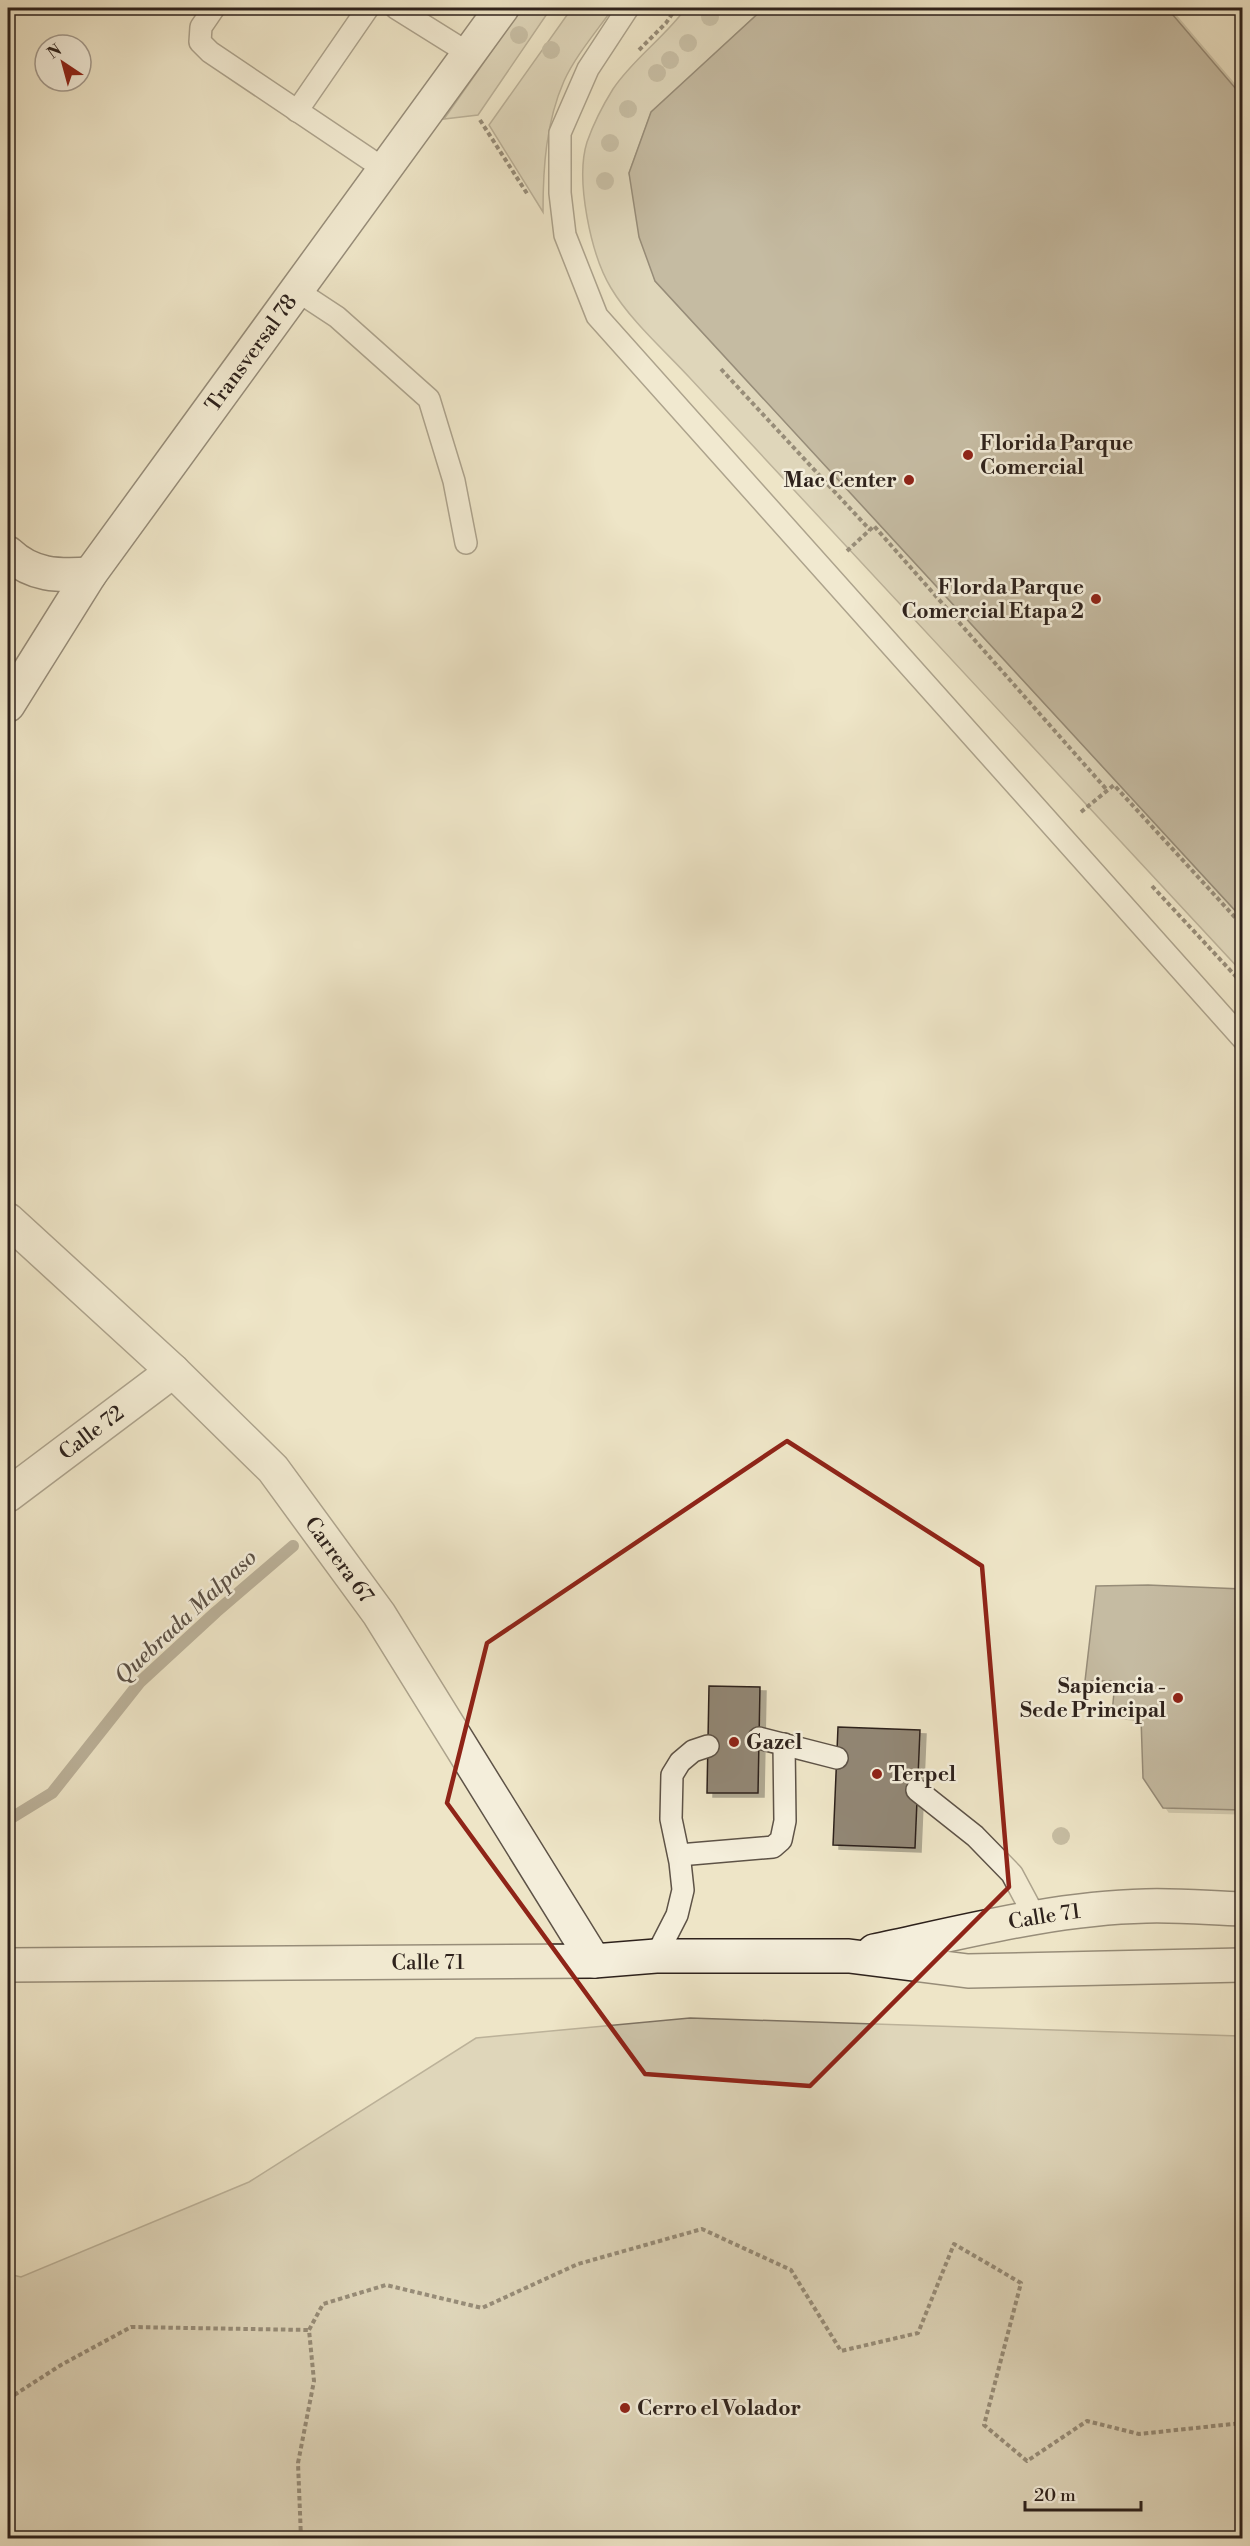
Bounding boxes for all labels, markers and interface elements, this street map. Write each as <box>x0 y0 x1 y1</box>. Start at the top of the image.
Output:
north arrow <box>33 33 93 93</box>
text: N <box>44 40 66 63</box>
street label: Transversal 78 <box>200 290 303 417</box>
place label: Florida Parque Comercial <box>980 431 1133 481</box>
marker: Florida Parque Comercial <box>961 448 975 462</box>
place label: Mac Center <box>783 468 897 494</box>
marker: Mac Center <box>902 473 916 487</box>
place label: Florda Parque Comercial Etapa 2 <box>901 575 1084 625</box>
marker: Florda Parque Comercial Etapa 2 <box>1089 592 1103 606</box>
street label: Calle 72 <box>54 1400 129 1466</box>
street label: Carrera 67 <box>298 1512 379 1609</box>
water label: Quebrada Malpaso <box>109 1544 263 1690</box>
place label: Sapiencia - Sede Principal <box>1020 1674 1166 1724</box>
marker: Sapiencia - Sede Principal <box>1171 1691 1185 1705</box>
place label: Gazel <box>746 1730 802 1756</box>
marker: Gazel <box>727 1735 741 1749</box>
place label: Terpel <box>889 1762 956 1788</box>
marker: Terpel <box>870 1767 884 1781</box>
street label: Calle 71 <box>1006 1899 1082 1936</box>
street label: Calle 71 <box>391 1950 465 1976</box>
place label: Cerro el Volador <box>637 2396 801 2422</box>
marker: Cerro el Volador <box>618 2401 632 2415</box>
scale bar <box>1025 2474 1140 2512</box>
text: 20 m <box>1034 2484 1076 2507</box>

